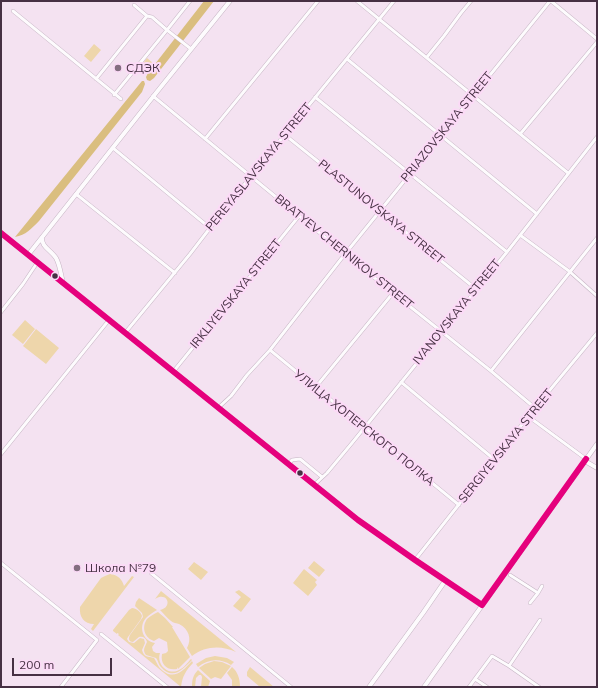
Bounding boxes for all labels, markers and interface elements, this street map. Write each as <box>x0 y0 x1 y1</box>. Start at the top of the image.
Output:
place label: СДЭК <box>126 61 160 75</box>
marker: СДЭК <box>113 63 123 73</box>
street label: PRIAZOVSKAYA STREET <box>398 69 496 185</box>
street label: PEREYASLAVSKAYA STREET <box>203 100 315 234</box>
street label: PLASTUNOVSKAYA STREET <box>315 157 447 267</box>
street label: BRATYEV CHERNIKOV STREET <box>272 192 416 312</box>
street label: IRKLIYEVSKAYA STREET <box>187 236 285 352</box>
street label: IVANOVSKAYA STREET <box>410 256 504 368</box>
unlabelled marker <box>50 271 60 281</box>
street label: УЛИЦА ХОПЕРСКОГО ПОЛКА <box>291 367 437 489</box>
street label: SERGIYEVSKAYA STREET <box>456 386 556 506</box>
unlabelled marker <box>295 468 305 478</box>
place label: Школа №79 <box>85 561 156 575</box>
marker: Школа №79 <box>72 563 82 573</box>
scale bar <box>14 650 114 676</box>
text: 200 m <box>19 657 54 672</box>

